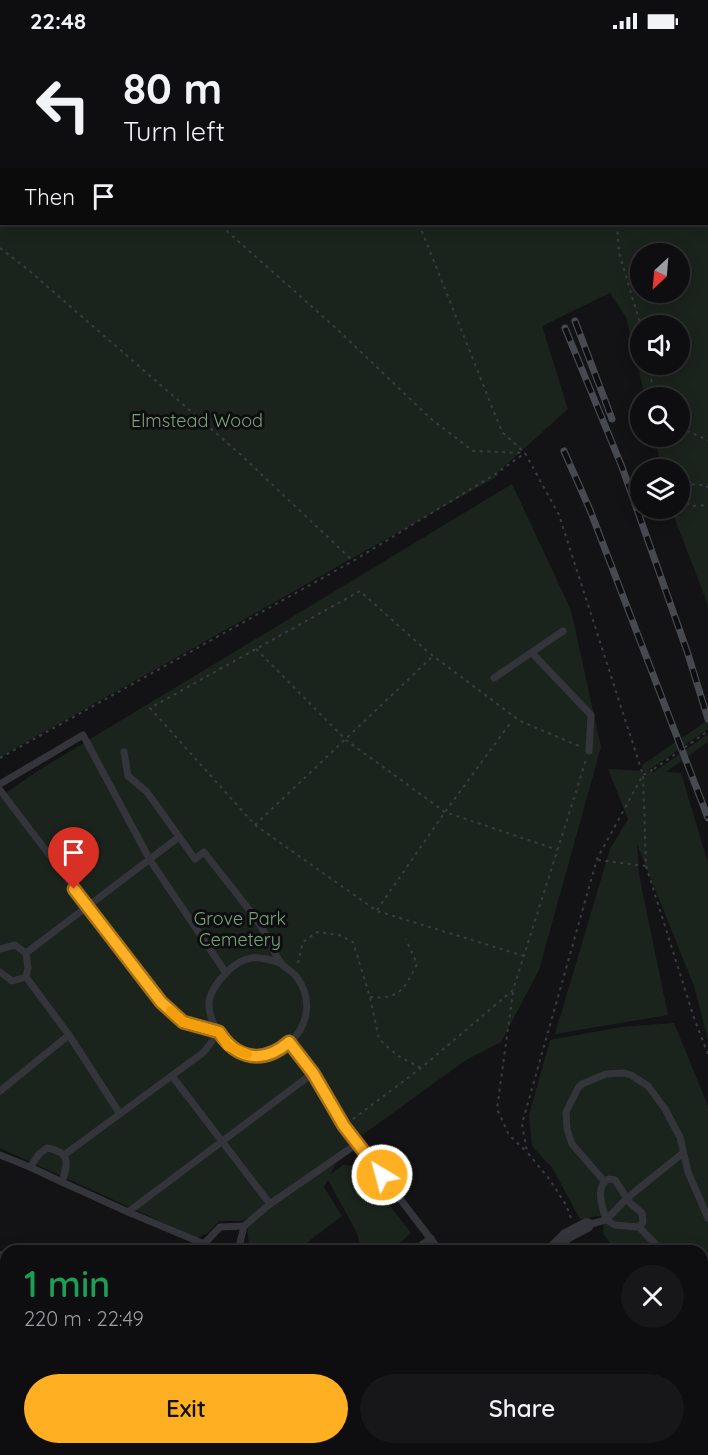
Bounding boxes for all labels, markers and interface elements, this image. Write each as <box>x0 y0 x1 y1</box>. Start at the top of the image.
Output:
text: 22:48 <box>30 7 86 35</box>
text: 80 m <box>123 62 222 115</box>
icon: left <box>24 66 102 144</box>
text: Turn left <box>123 114 225 148</box>
icon: arrive <box>87 180 120 213</box>
text: Then <box>24 183 75 211</box>
north arrow <box>630 243 690 303</box>
map controls <box>630 243 690 519</box>
button: sound <box>630 315 690 375</box>
button: search <box>630 387 690 447</box>
park label: Elmstead Wood <box>131 409 263 432</box>
button: layers <box>630 459 690 519</box>
pin <box>48 827 99 889</box>
icon: arrive <box>57 836 90 869</box>
park label: Grove Park Cemetery <box>194 907 286 951</box>
position arrow <box>350 1143 414 1207</box>
text: 1 min <box>24 1261 110 1306</box>
button: close <box>621 1265 684 1328</box>
text: 220 m · 22:49 <box>24 1306 144 1331</box>
button: Exit <box>24 1374 348 1443</box>
button: Share <box>360 1374 684 1443</box>

